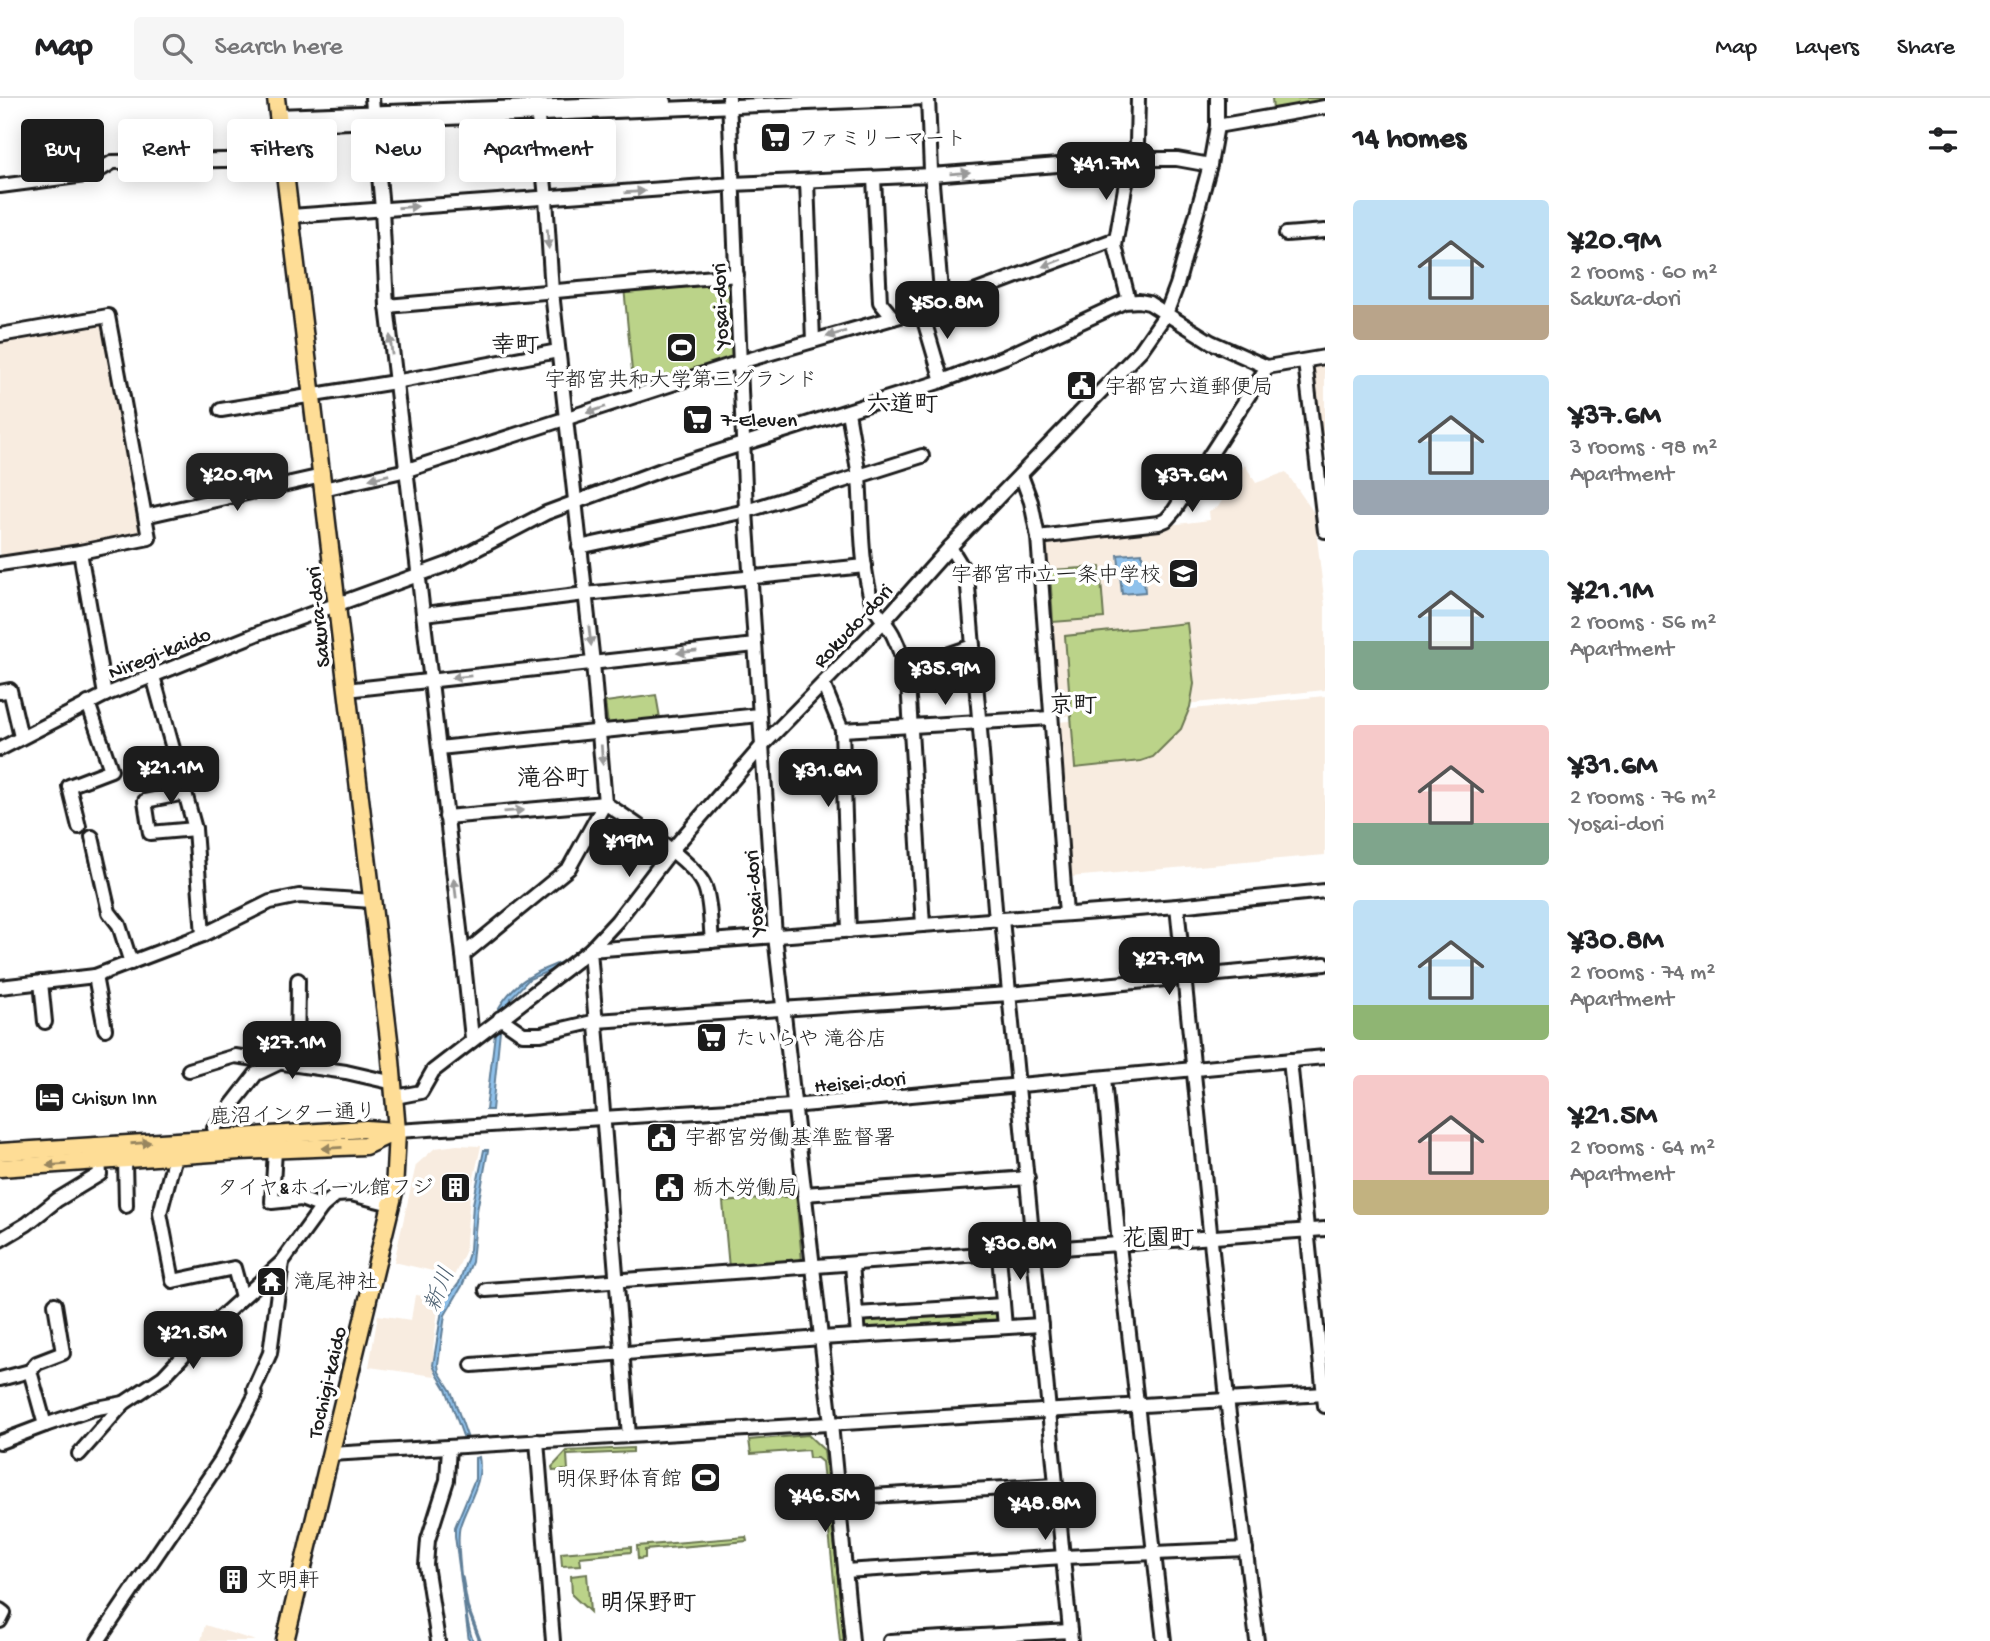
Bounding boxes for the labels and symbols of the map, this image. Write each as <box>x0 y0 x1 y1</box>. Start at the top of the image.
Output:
supermarket icon: ファミリーマート <box>758 121 792 155</box>
place label: ファミリーマート <box>798 129 966 154</box>
pin: ¥41.7M <box>1049 142 1163 202</box>
one-way arrow <box>949 167 971 178</box>
one-way arrow <box>624 186 646 197</box>
one-way arrow <box>397 201 419 212</box>
one-way arrow <box>543 228 554 250</box>
one-way arrow <box>1042 258 1063 269</box>
street label: Yosai-dori <box>708 262 737 351</box>
pin: ¥50.8M <box>890 282 1004 341</box>
sports icon: 宇都宮共和大学第三グランド <box>664 330 698 364</box>
one-way arrow <box>826 330 847 340</box>
district label: 幸町 <box>491 332 539 362</box>
one-way arrow <box>385 334 396 356</box>
place label: 宇都宮共和大学第三グランド <box>545 369 818 395</box>
public building icon: 宇都宮六道郵便局 <box>1065 369 1099 403</box>
place label: 宇都宮六道郵便局 <box>1105 376 1273 402</box>
district label: 六道町 <box>866 391 938 421</box>
supermarket icon: 7-Eleven <box>681 402 715 436</box>
one-way arrow <box>585 405 606 416</box>
place label: 7-Eleven <box>720 410 797 435</box>
pin: ¥20.9M <box>180 454 294 513</box>
pin: ¥37.6M <box>1135 454 1249 514</box>
one-way arrow <box>368 471 390 482</box>
school or university icon: 宇都宮市立一条中学校 <box>1167 557 1201 591</box>
place label: 宇都宮市立一条中学校 <box>951 563 1161 590</box>
street label: Sakura-dori <box>303 565 338 668</box>
street label: Rokudo-dori <box>809 580 900 675</box>
street label: Niregi-kaido <box>105 623 215 687</box>
one-way arrow <box>584 625 595 647</box>
one-way arrow <box>676 647 698 658</box>
pin: ¥35.9M <box>888 648 1002 707</box>
one-way arrow <box>450 672 472 683</box>
district label: 京町 <box>1049 692 1097 722</box>
one-way arrow <box>597 744 608 766</box>
pin: ¥21.1M <box>114 746 228 806</box>
pin: ¥31.6M <box>771 750 885 809</box>
district label: 滝谷町 <box>517 765 589 795</box>
one-way arrow <box>503 805 525 816</box>
pin: ¥19M <box>588 820 670 879</box>
street label: Yosai-dori <box>741 849 772 939</box>
one-way arrow <box>449 876 460 898</box>
pin: ¥27.9M <box>1112 937 1226 997</box>
pin: ¥27.1M <box>235 1021 349 1081</box>
supermarket icon: たいらや 滝谷店 <box>695 1021 729 1055</box>
place label: たいらや 滝谷店 <box>735 1027 887 1054</box>
street label: Heisei-dori <box>813 1068 907 1101</box>
hotel icon: Chisun Inn <box>32 1080 66 1114</box>
place label: Chisun Inn <box>72 1088 157 1113</box>
street label: 鹿沼インター通り <box>209 1100 377 1132</box>
public building icon: 宇都宮労働基準監督署 <box>645 1120 679 1154</box>
place label: 宇都宮労働基準監督署 <box>685 1126 895 1153</box>
one-way arrow <box>131 1137 153 1148</box>
one-way arrow <box>321 1143 343 1154</box>
one-way arrow <box>45 1159 67 1170</box>
building icon: タイヤ&ホイール館フジ <box>439 1170 473 1204</box>
public building icon: 栃木労働局 <box>653 1170 687 1204</box>
place label: タイヤ&ホイール館フジ <box>217 1177 433 1203</box>
place label: 栃木労働局 <box>693 1177 798 1203</box>
pin: ¥30.8M <box>963 1222 1077 1282</box>
district label: 花園町 <box>1122 1225 1194 1255</box>
temple icon: 滝尾神社 <box>254 1264 288 1298</box>
water label: 新川 <box>419 1264 462 1317</box>
place label: 滝尾神社 <box>294 1271 378 1297</box>
pin: ¥21.5M <box>136 1312 250 1371</box>
street label: Tochigi-kaido <box>304 1324 354 1442</box>
sports icon: 明保野体育館 <box>688 1461 722 1495</box>
place label: 明保野体育館 <box>556 1467 682 1494</box>
pin: ¥46.5M <box>768 1474 882 1534</box>
pin: ¥48.8M <box>988 1482 1102 1542</box>
building icon: 文明軒 <box>216 1562 250 1596</box>
place label: 文明軒 <box>256 1569 319 1595</box>
district label: 明保野町 <box>600 1591 696 1620</box>

